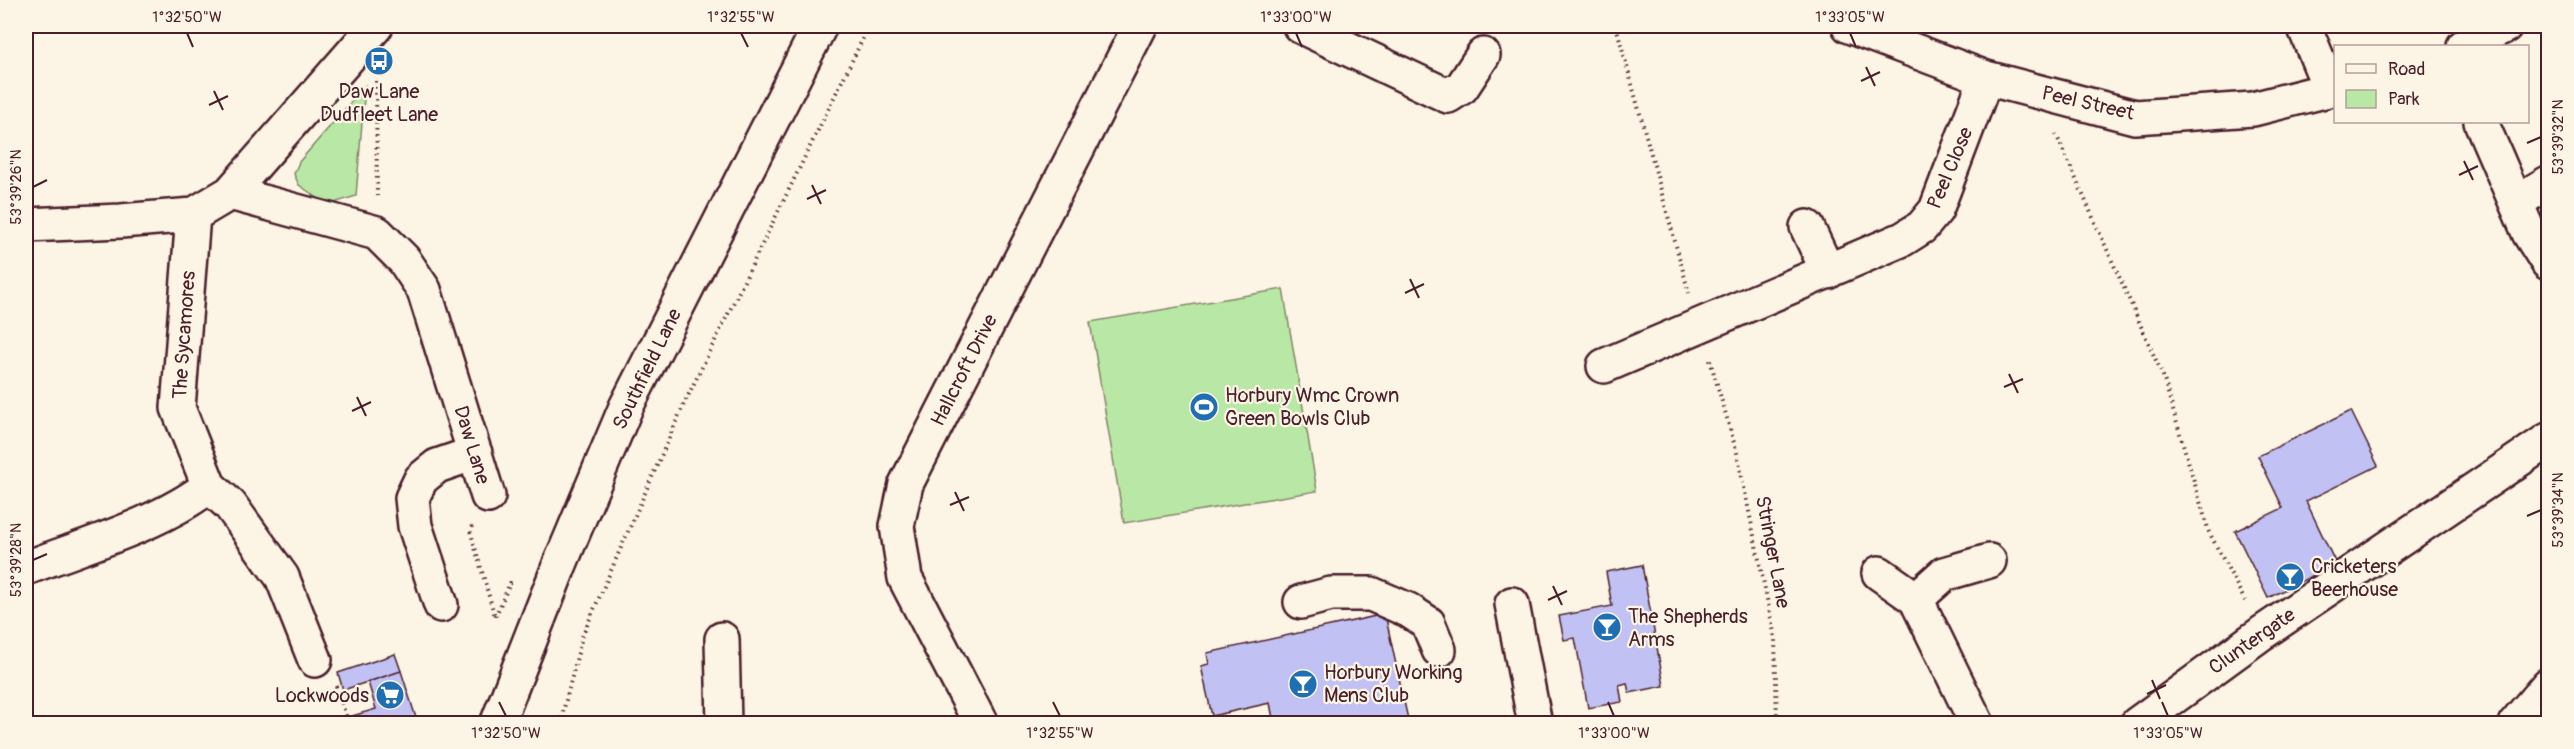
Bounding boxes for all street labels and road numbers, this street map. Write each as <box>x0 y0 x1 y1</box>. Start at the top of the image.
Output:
street label: Peel Street <box>2039 80 2138 126</box>
street label: Peel Close <box>1922 123 1978 213</box>
street label: The Sycamores <box>167 270 201 400</box>
street label: Southfield Lane <box>607 304 687 434</box>
street label: Hallcroft Drive <box>925 310 1003 430</box>
street label: Daw Lane <box>448 403 496 487</box>
street label: Stringer Lane <box>1750 494 1796 611</box>
street label: Cluntergate <box>2204 602 2300 680</box>

